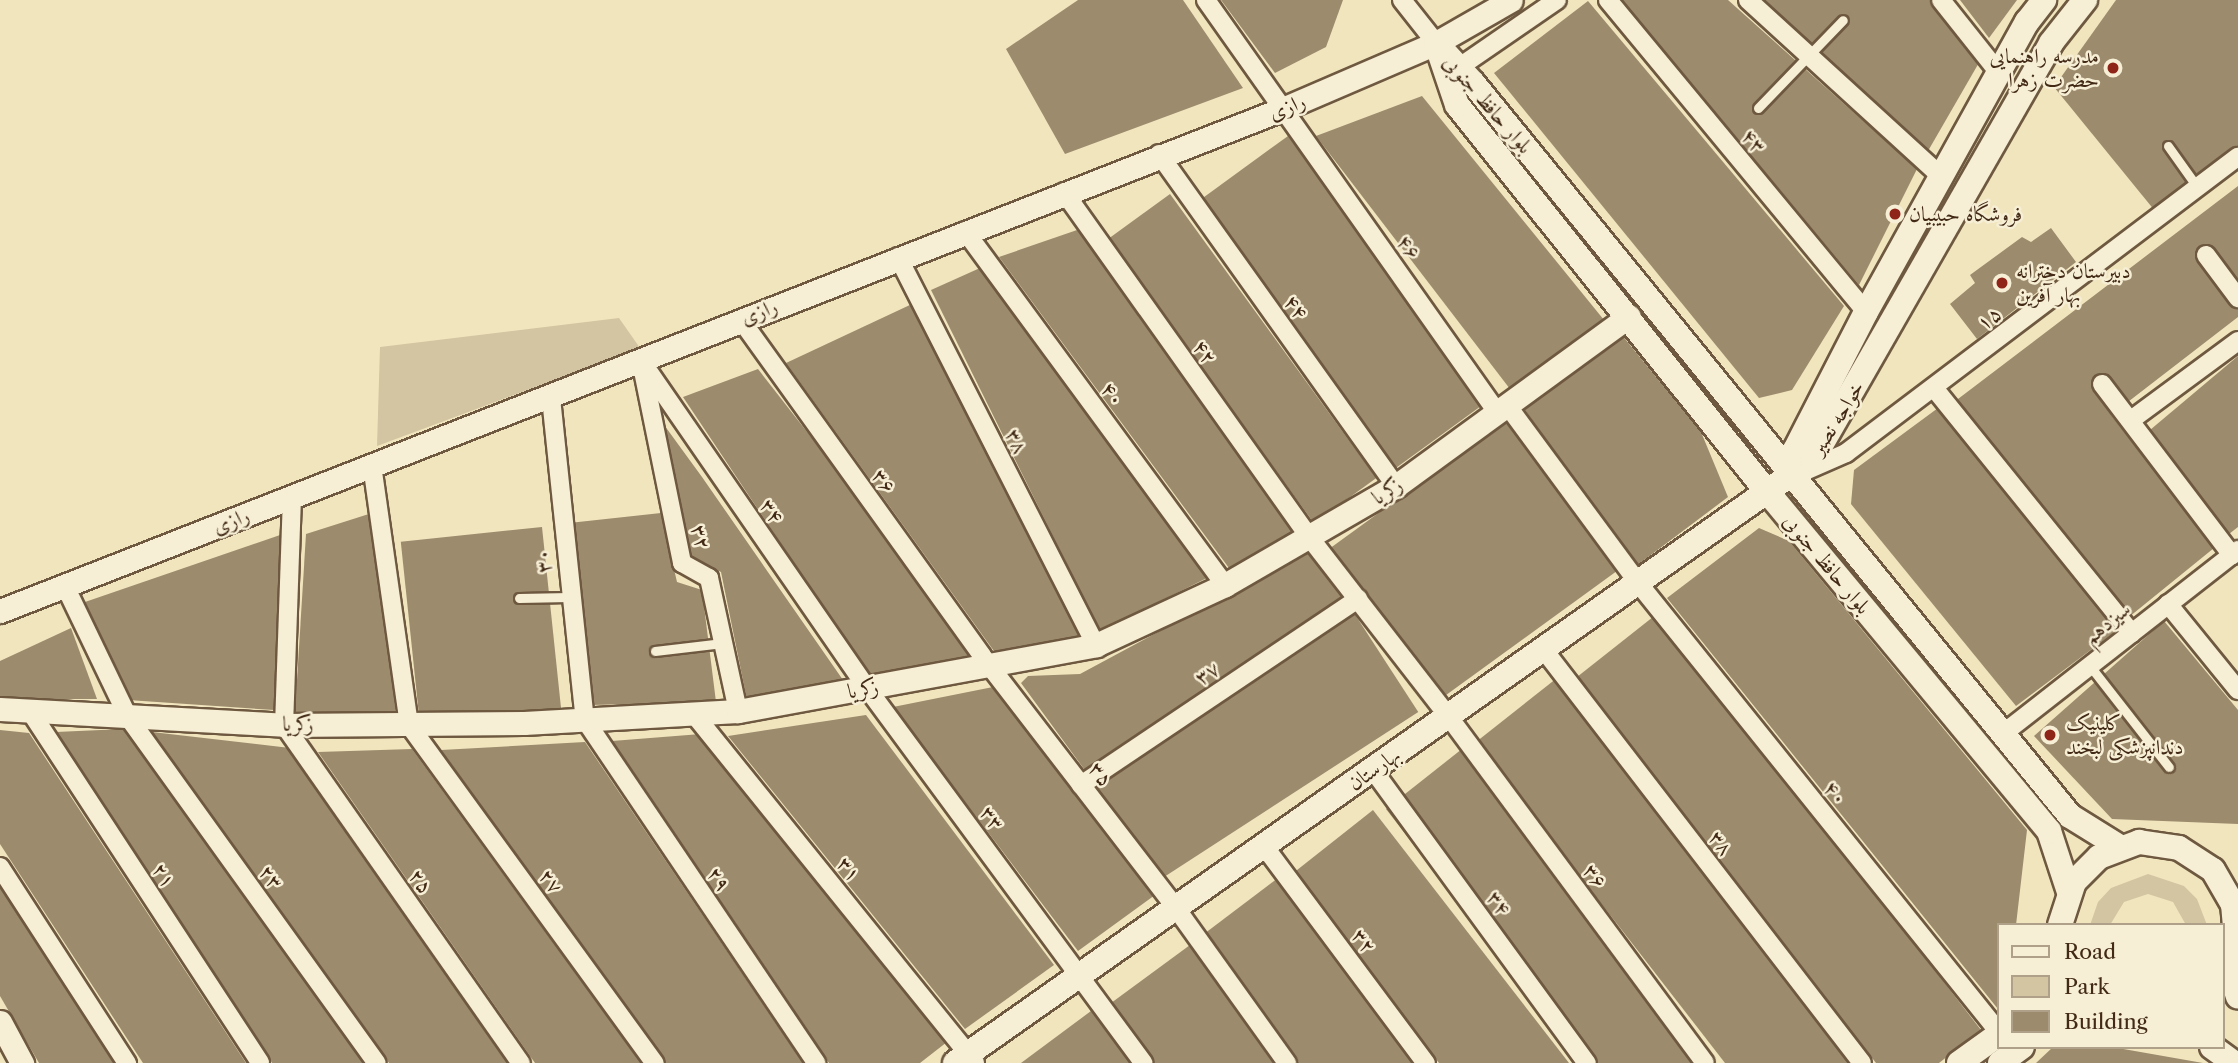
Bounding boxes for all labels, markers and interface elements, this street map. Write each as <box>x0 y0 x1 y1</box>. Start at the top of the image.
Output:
place label: مدرسه راهنمایی حضرت زهرا <box>1990 43 2099 93</box>
street label: بلوار حافظ جنوبی <box>1438 49 1538 159</box>
marker: مدرسه راهنمایی حضرت زهرا <box>2105 60 2121 76</box>
street label: رازی <box>1265 88 1309 126</box>
street label: ۴۳ <box>1736 123 1772 159</box>
place label: فروشگاه حبیبیان <box>1909 201 2022 227</box>
marker: فروشگاه حبیبیان <box>1887 206 1903 222</box>
street label: ۴۶ <box>1392 230 1426 264</box>
place label: دبیرستان دخترانه بهار آفرین <box>2016 258 2131 308</box>
marker: دبیرستان دخترانه بهار آفرین <box>1994 275 2010 291</box>
street label: ۴۴ <box>1279 290 1313 324</box>
street label: رازی <box>737 293 781 331</box>
street label: ۱۵ <box>1972 301 2006 335</box>
street label: ۴۲ <box>1188 335 1222 369</box>
street label: خواجه نصیر <box>1804 376 1870 460</box>
street label: ۴۰ <box>1096 377 1130 411</box>
street label: ۳۸ <box>1000 424 1034 458</box>
street label: ۳۶ <box>867 464 901 498</box>
street label: زکریا <box>1367 472 1407 510</box>
street label: ۳۴ <box>755 494 789 528</box>
street label: رازی <box>209 502 253 540</box>
street label: بلوار حافظ جنوبی <box>1778 509 1876 619</box>
street label: ۳۲ <box>686 522 716 552</box>
street label: ۳۰ <box>529 548 557 574</box>
street label: سیزدهم <box>2078 596 2136 650</box>
street label: ۳۷ <box>1190 656 1224 690</box>
street label: زکریا <box>845 674 881 704</box>
place label: کلینیک دندانپزشکی لبخند <box>2066 710 2183 760</box>
street label: زکریا <box>282 711 314 737</box>
marker: کلینیک دندانپزشکی لبخند <box>2040 725 2060 745</box>
street label: بهارستان <box>1343 742 1405 796</box>
street label: ۳۵ <box>1084 757 1118 791</box>
street label: ۴۰ <box>1818 776 1854 810</box>
street label: ۳۳ <box>975 801 1009 835</box>
street label: ۳۸ <box>1704 826 1738 860</box>
street label: ۳۱ <box>831 852 867 886</box>
street label: ۲۱ <box>147 858 181 892</box>
street label: ۳۶ <box>1578 859 1612 893</box>
street label: ۲۳ <box>254 860 288 894</box>
street label: ۲۹ <box>702 862 736 896</box>
street label: ۲۵ <box>404 864 438 898</box>
street label: ۲۷ <box>534 864 568 898</box>
street label: ۳۴ <box>1482 886 1516 920</box>
legend <box>1996 923 2224 1049</box>
street label: ۳۲ <box>1347 924 1381 958</box>
text: Road <box>2064 939 2116 964</box>
text: Park <box>2064 974 2110 999</box>
text: Building <box>2064 1009 2148 1034</box>

